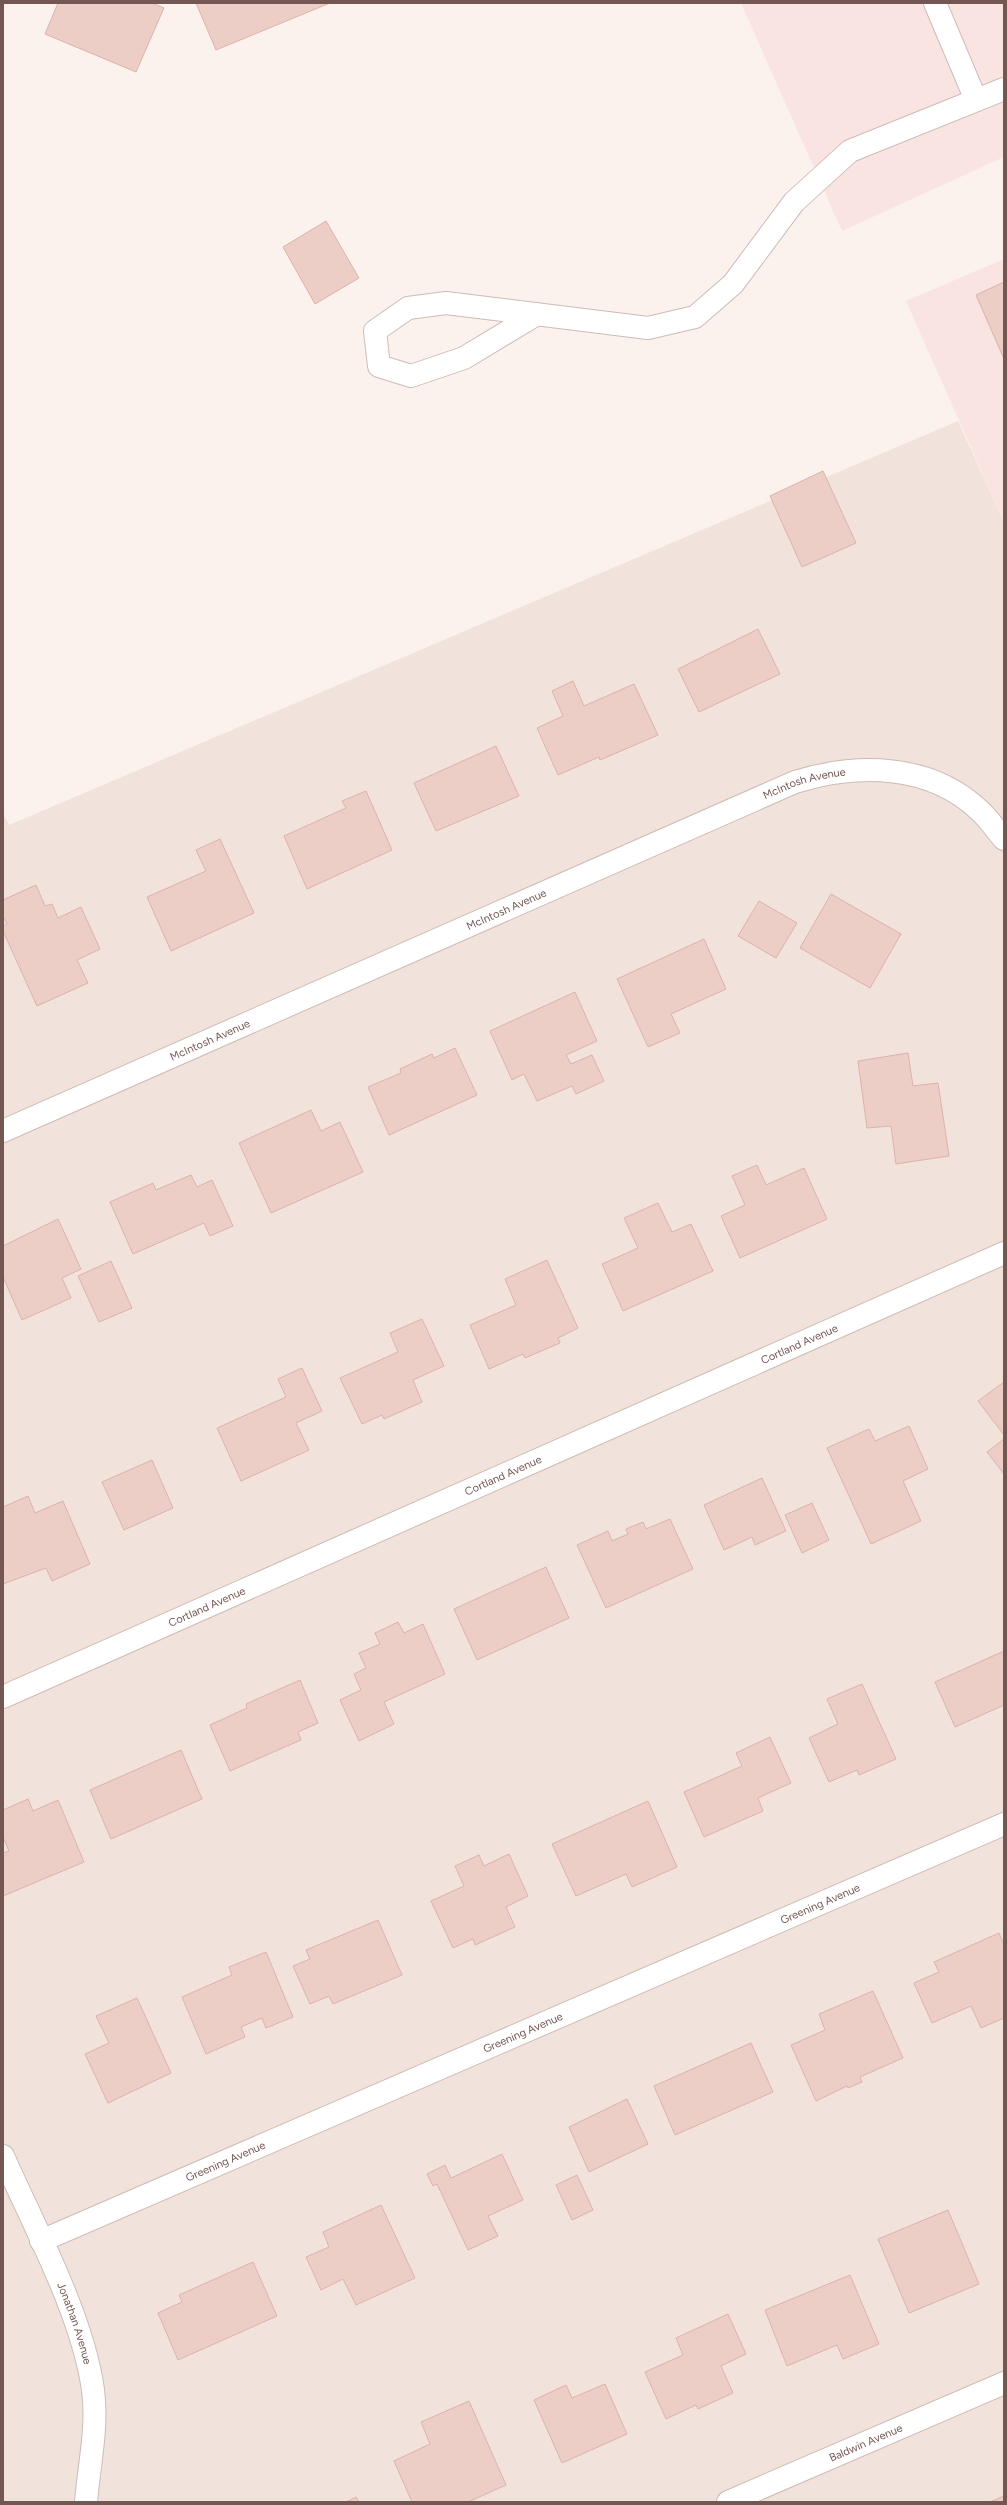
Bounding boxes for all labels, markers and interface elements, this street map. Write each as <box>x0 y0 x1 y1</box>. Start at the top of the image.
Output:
street label: McIntosh Avenue <box>761 765 846 802</box>
street label: McIntosh Avenue <box>464 886 548 933</box>
street label: McIntosh Avenue <box>168 1017 252 1063</box>
street label: Cortland Avenue <box>759 1321 840 1367</box>
street label: Cortland Avenue <box>463 1452 544 1498</box>
street label: Cortland Avenue <box>166 1584 247 1629</box>
street label: Greening Avenue <box>778 1881 862 1927</box>
street label: Greening Avenue <box>481 2009 565 2055</box>
street label: Greening Avenue <box>184 2138 267 2184</box>
street label: Jonathan Avenue <box>55 2280 94 2365</box>
street label: Baldwin Avenue <box>827 2421 904 2464</box>

